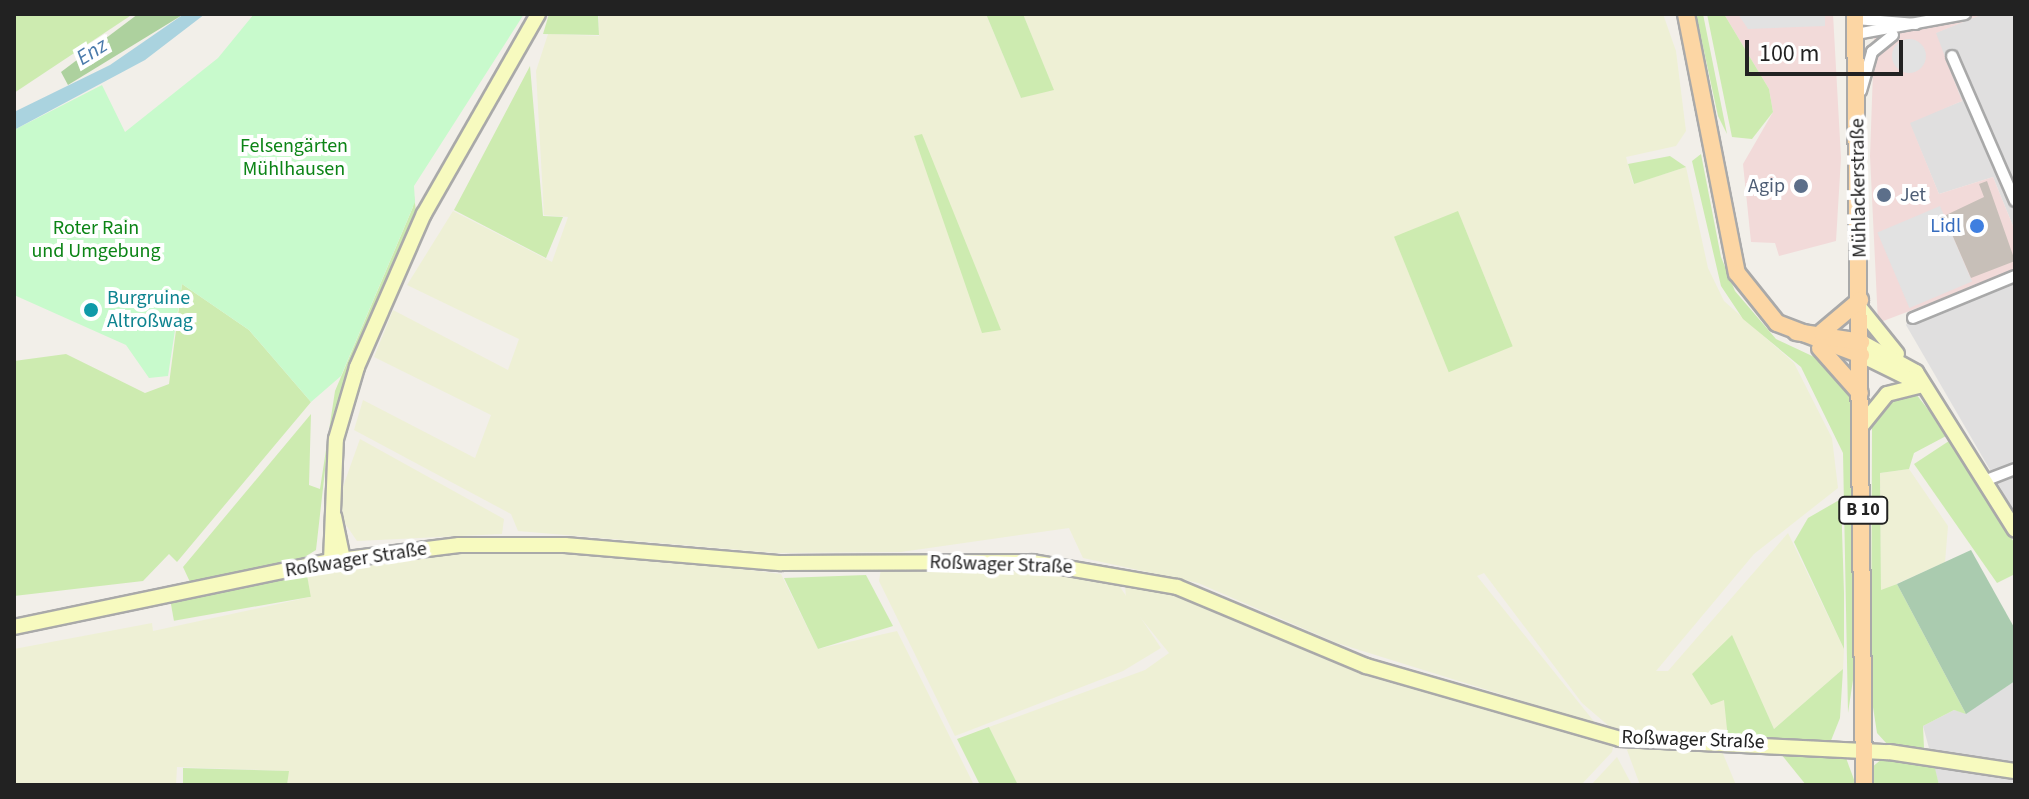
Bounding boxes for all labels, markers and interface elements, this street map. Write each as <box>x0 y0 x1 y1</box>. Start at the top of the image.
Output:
scale bar <box>1749 24 1907 74</box>
water label: Enz <box>72 32 112 72</box>
text: 100 m <box>1759 36 1819 71</box>
street label: Mühlackerstraße <box>1846 118 1872 258</box>
park label: Felsengärten Mühlhausen <box>240 134 348 181</box>
place label: Agip <box>1748 174 1785 198</box>
marker: Agip <box>1792 177 1810 195</box>
place label: Jet <box>1900 183 1926 207</box>
marker: Jet <box>1875 186 1893 204</box>
place label: Lidl <box>1930 214 1961 238</box>
park label: Roter Rain und Umgebung <box>31 216 161 263</box>
marker: Lidl <box>1968 217 1986 235</box>
place label: Burgruine Altroßwag <box>107 286 193 333</box>
marker: Burgruine Altroßwag <box>82 301 100 319</box>
road number: B 10 <box>1837 496 1889 524</box>
street label: Roßwager Straße <box>283 537 429 583</box>
street label: Roßwager Straße <box>929 551 1073 579</box>
street label: Roßwager Straße <box>1621 726 1765 754</box>

